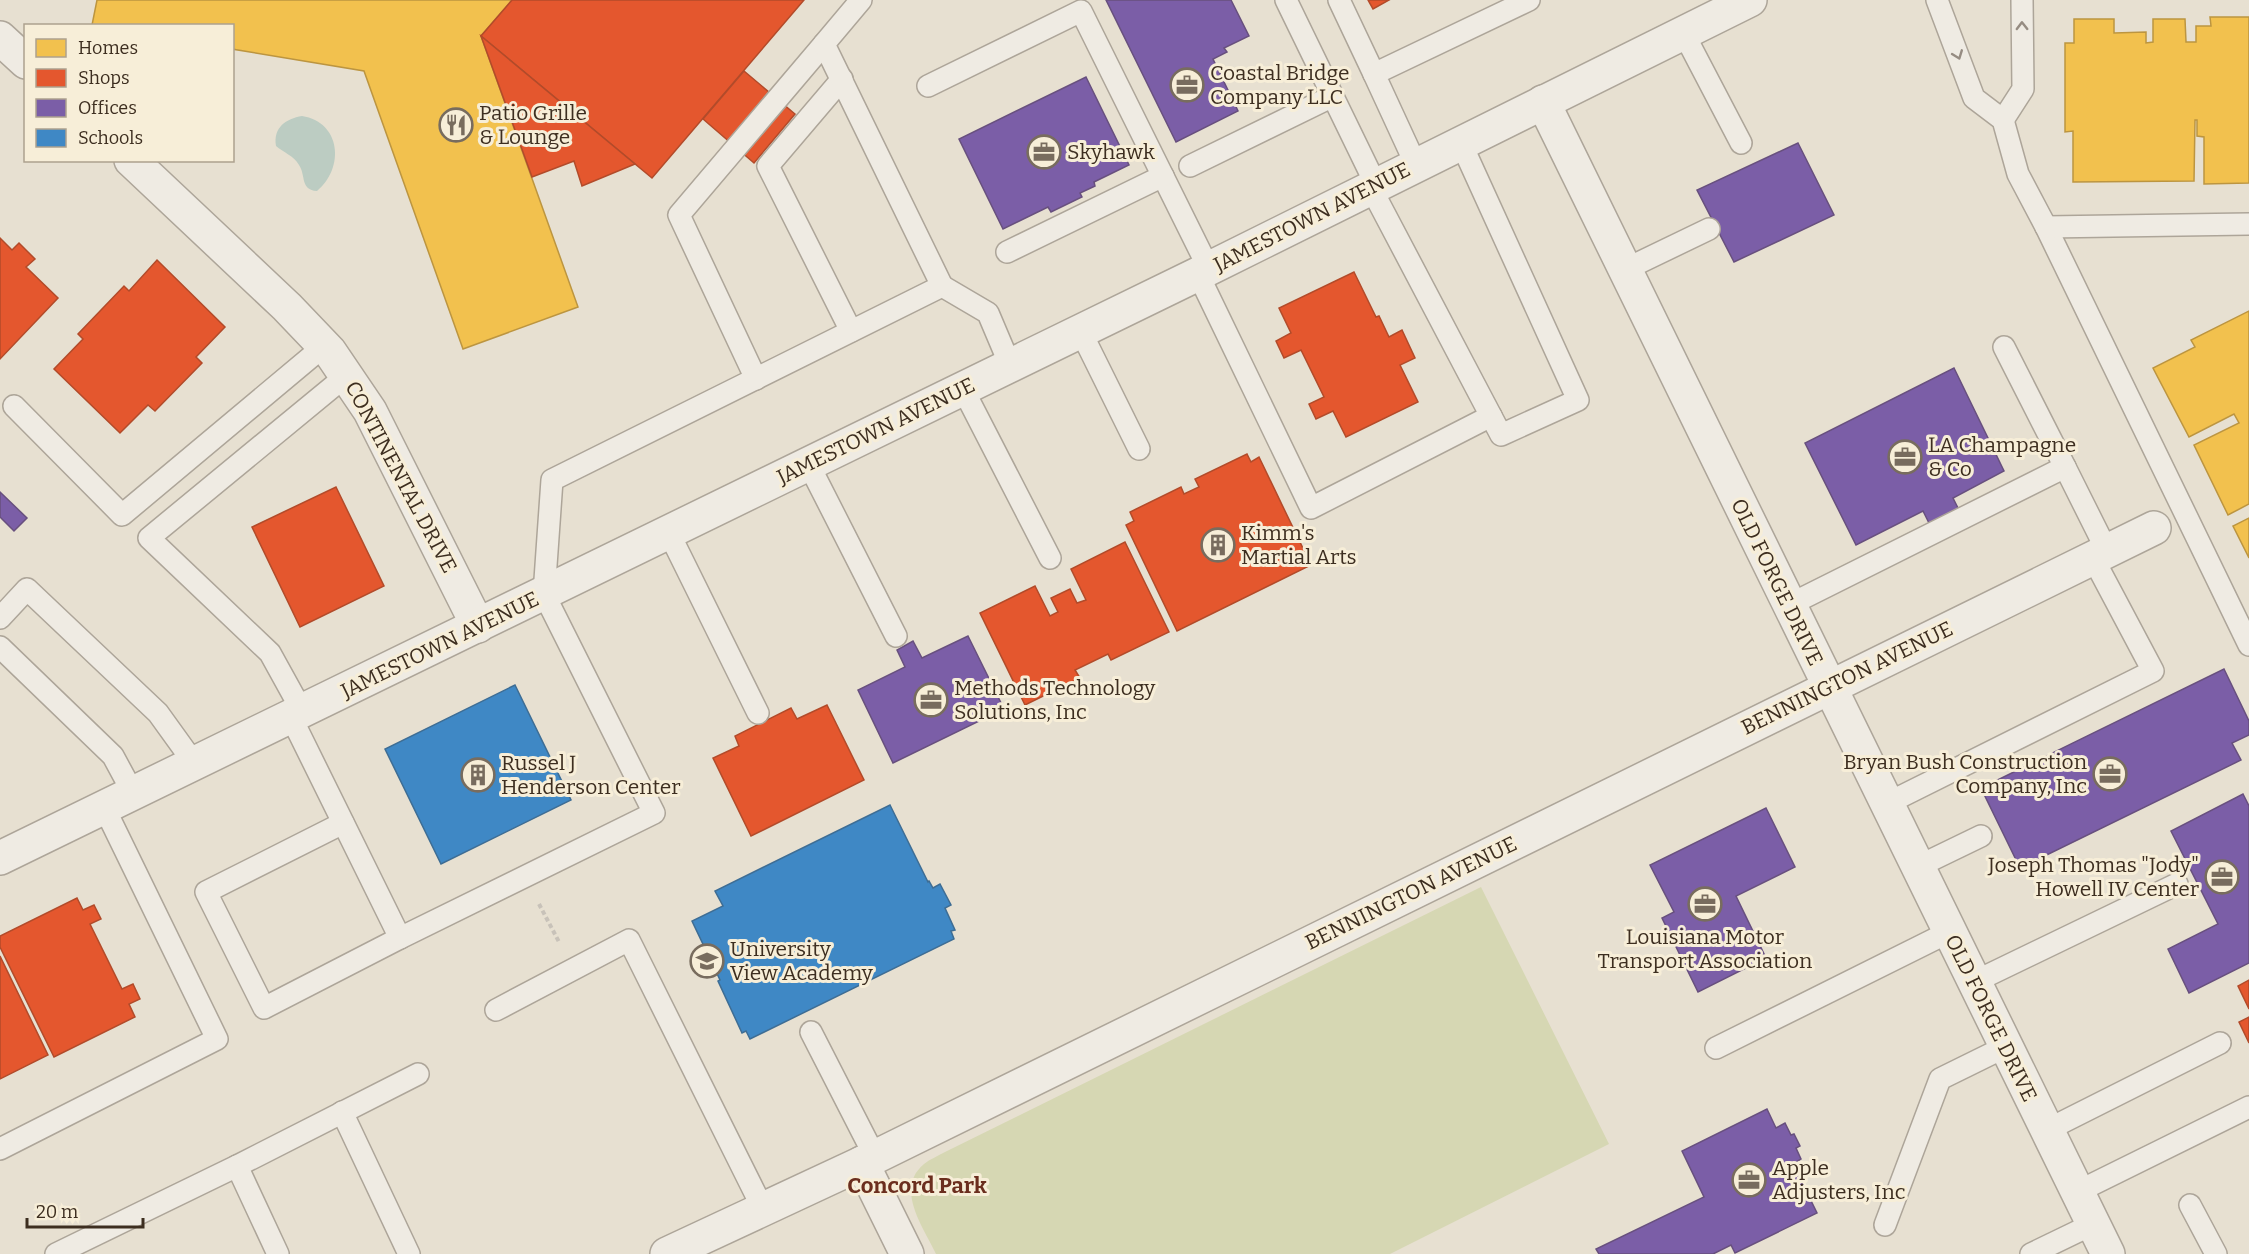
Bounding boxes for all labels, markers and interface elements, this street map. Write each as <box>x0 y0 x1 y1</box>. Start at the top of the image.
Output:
one-way arrow <box>2016 21 2029 30</box>
legend <box>24 24 234 162</box>
text: Homes <box>78 37 138 59</box>
one-way arrow <box>1951 48 1963 59</box>
place label: Coastal Bridge Company LLC <box>1210 60 1349 110</box>
text: Shops <box>78 67 130 89</box>
office icon: Coastal Bridge Company LLC <box>1169 67 1205 103</box>
text: Offices <box>78 97 137 119</box>
place label: Patio Grille & Lounge <box>479 100 587 150</box>
restaurant icon: Patio Grille & Lounge <box>438 107 474 143</box>
text: Schools <box>78 127 143 149</box>
office icon: Skyhawk <box>1026 134 1062 170</box>
place label: Skyhawk <box>1067 139 1155 165</box>
street label: JAMESTOWN AVENUE <box>1209 156 1415 278</box>
street label: JAMESTOWN AVENUE <box>772 372 979 491</box>
street label: CONTINENTAL DRIVE <box>339 377 463 577</box>
place label: LA Champagne & Co <box>1928 432 2076 482</box>
office icon: LA Champagne & Co <box>1887 439 1923 475</box>
street label: OLD FORGE DRIVE <box>1725 494 1829 670</box>
place label: Kimm's Martial Arts <box>1241 520 1357 570</box>
building icon: Kimm's Martial Arts <box>1200 527 1236 563</box>
street label: JAMESTOWN AVENUE <box>336 586 543 705</box>
street label: BENNINGTON AVENUE <box>1737 615 1957 741</box>
place label: Methods Technology Solutions, Inc <box>954 675 1156 725</box>
office icon: Methods Technology Solutions, Inc <box>913 682 949 718</box>
place label: Bryan Bush Construction Company, Inc <box>1843 749 2087 799</box>
place label: Russel J Henderson Center <box>501 750 681 800</box>
office icon: Bryan Bush Construction Company, Inc <box>2092 756 2128 792</box>
building icon: Russel J Henderson Center <box>460 757 496 793</box>
street label: BENNINGTON AVENUE <box>1301 830 1521 956</box>
place label: Joseph Thomas "Jody" Howell IV Center <box>1987 852 2199 902</box>
office icon: Joseph Thomas "Jody" Howell IV Center <box>2204 859 2240 895</box>
office icon: Louisiana Motor Transport Association <box>1687 886 1723 922</box>
place label: Louisiana Motor Transport Association <box>1598 924 1812 974</box>
street label: OLD FORGE DRIVE <box>1939 930 2043 1106</box>
place label: University View Academy <box>730 936 874 986</box>
school or university icon: University View Academy <box>689 943 725 979</box>
place label: Apple Adjusters, Inc <box>1772 1155 1906 1205</box>
office icon: Apple Adjusters, Inc <box>1731 1162 1767 1198</box>
district label: Concord Park <box>847 1172 987 1199</box>
scale bar <box>27 1191 142 1229</box>
text: 20 m <box>36 1201 78 1223</box>

